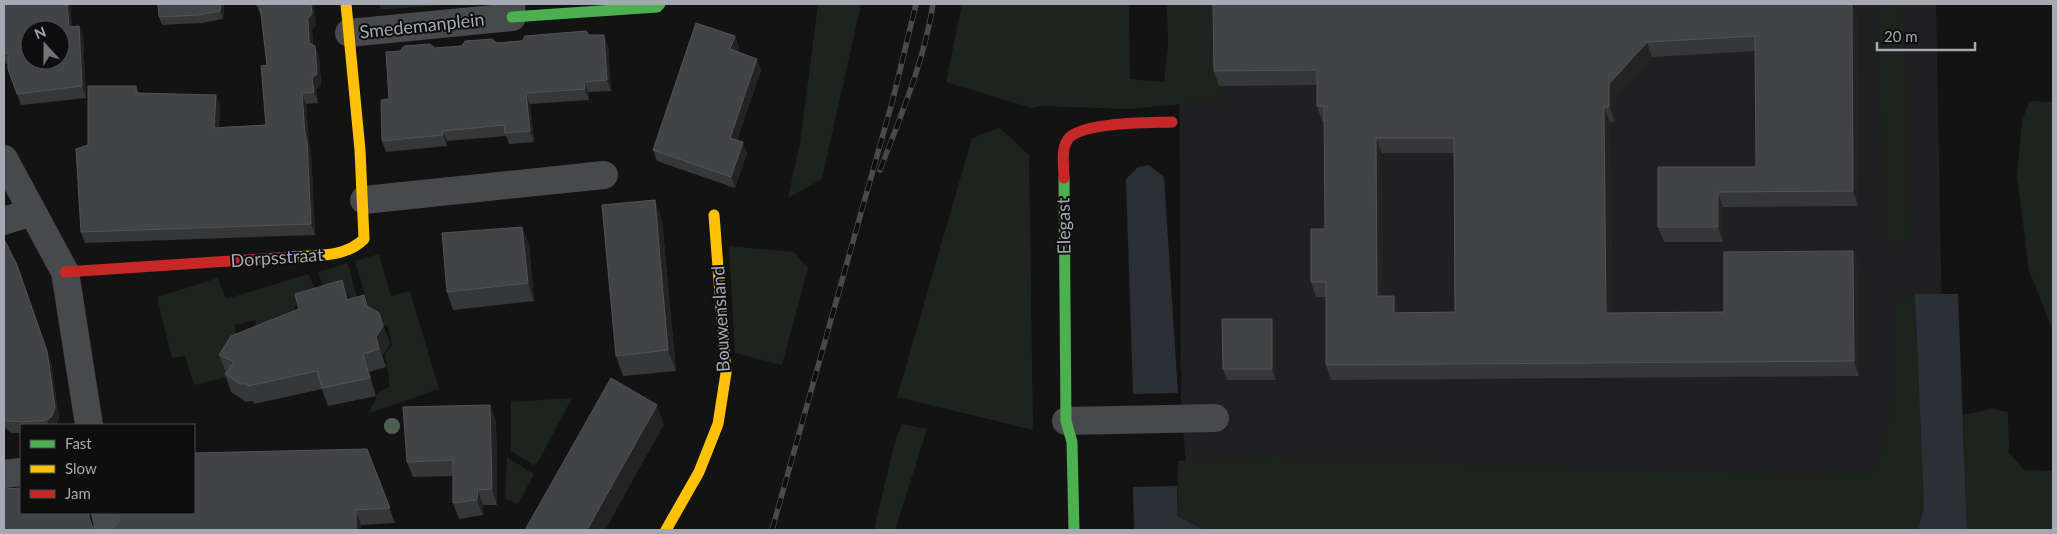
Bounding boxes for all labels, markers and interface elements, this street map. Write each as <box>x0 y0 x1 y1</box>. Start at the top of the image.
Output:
street label: Smedemanplein <box>358 8 485 43</box>
north arrow <box>20 20 70 70</box>
scale bar <box>1877 20 1974 52</box>
text: N <box>32 23 48 42</box>
text: 20 m <box>1884 27 1918 45</box>
street label: Elegast <box>1051 197 1074 255</box>
street label: Dorpsstraat <box>230 243 325 271</box>
street label: Bouwensland <box>706 265 734 373</box>
legend <box>20 424 195 514</box>
text: Fast <box>65 434 92 452</box>
text: Slow <box>65 459 97 477</box>
text: Jam <box>65 484 91 502</box>

